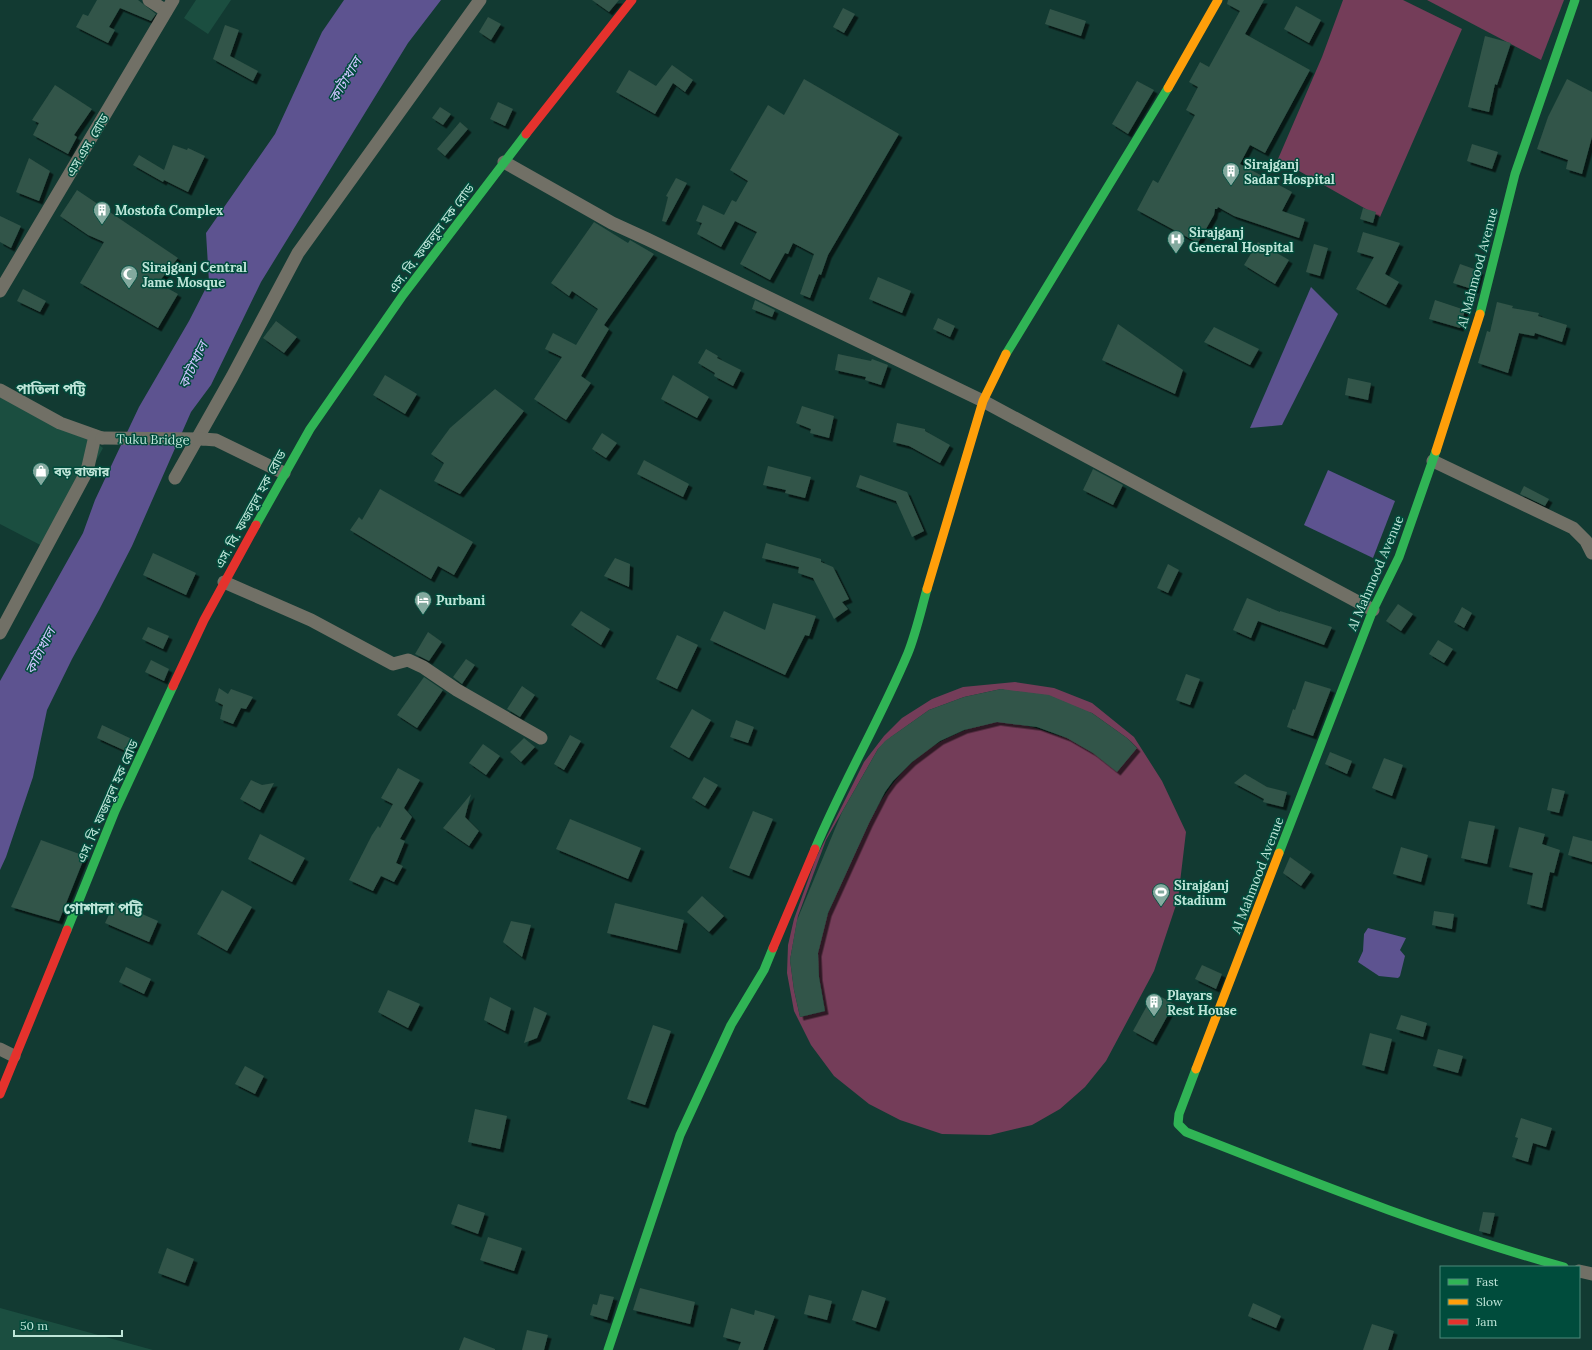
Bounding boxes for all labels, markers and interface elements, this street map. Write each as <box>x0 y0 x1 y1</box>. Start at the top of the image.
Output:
water label: কাটাখাল <box>325 52 367 106</box>
street label: এস.এস. রোড <box>62 110 113 180</box>
place label: Sirajganj Sadar Hospital <box>1244 156 1335 188</box>
building icon: Sirajganj Sadar Hospital <box>1221 161 1241 186</box>
street label: এস. বি. ফজলুল হক রোড <box>385 180 479 296</box>
building icon: Mostofa Complex <box>92 200 112 225</box>
place label: Mostofa Complex <box>115 202 223 219</box>
street label: Al Mahmood Avenue <box>1453 206 1502 331</box>
place label: Sirajganj General Hospital <box>1189 224 1294 256</box>
hospital icon: Sirajganj General Hospital <box>1166 229 1186 254</box>
place label: Sirajganj Central Jame Mosque <box>142 259 247 291</box>
mosque icon: Sirajganj Central Jame Mosque <box>119 264 139 289</box>
water label: কাটাখাল <box>174 336 213 391</box>
district label: পাতিলা পট্টি <box>16 380 86 398</box>
street label: Tuku Bridge <box>116 430 190 449</box>
street label: এস. বি. ফজলুল হক রোড <box>211 447 290 571</box>
shop icon: বড় বাজার <box>31 461 51 486</box>
place label: বড় বাজার <box>53 463 110 480</box>
street label: Al Mahmood Avenue <box>1343 513 1407 634</box>
hotel icon: Purbani <box>413 590 433 615</box>
place label: Purbani <box>436 592 485 609</box>
water label: কাটাখাল <box>21 622 61 677</box>
street label: এস. বি. ফজলুল হক রোড <box>73 737 142 865</box>
street label: Al Mahmood Avenue <box>1227 814 1288 937</box>
place label: Sirajganj Stadium <box>1174 877 1229 909</box>
sports icon: Sirajganj Stadium <box>1151 882 1171 907</box>
district label: গোশালা পট্টি <box>64 899 143 918</box>
place label: Playars Rest House <box>1167 987 1237 1019</box>
building icon: Playars Rest House <box>1144 992 1164 1017</box>
legend <box>1440 1266 1580 1338</box>
text: Fast <box>1476 1274 1499 1289</box>
text: Slow <box>1476 1294 1503 1309</box>
scale bar <box>14 1312 122 1338</box>
text: Jam <box>1475 1314 1497 1329</box>
text: 50 m <box>20 1318 48 1333</box>

